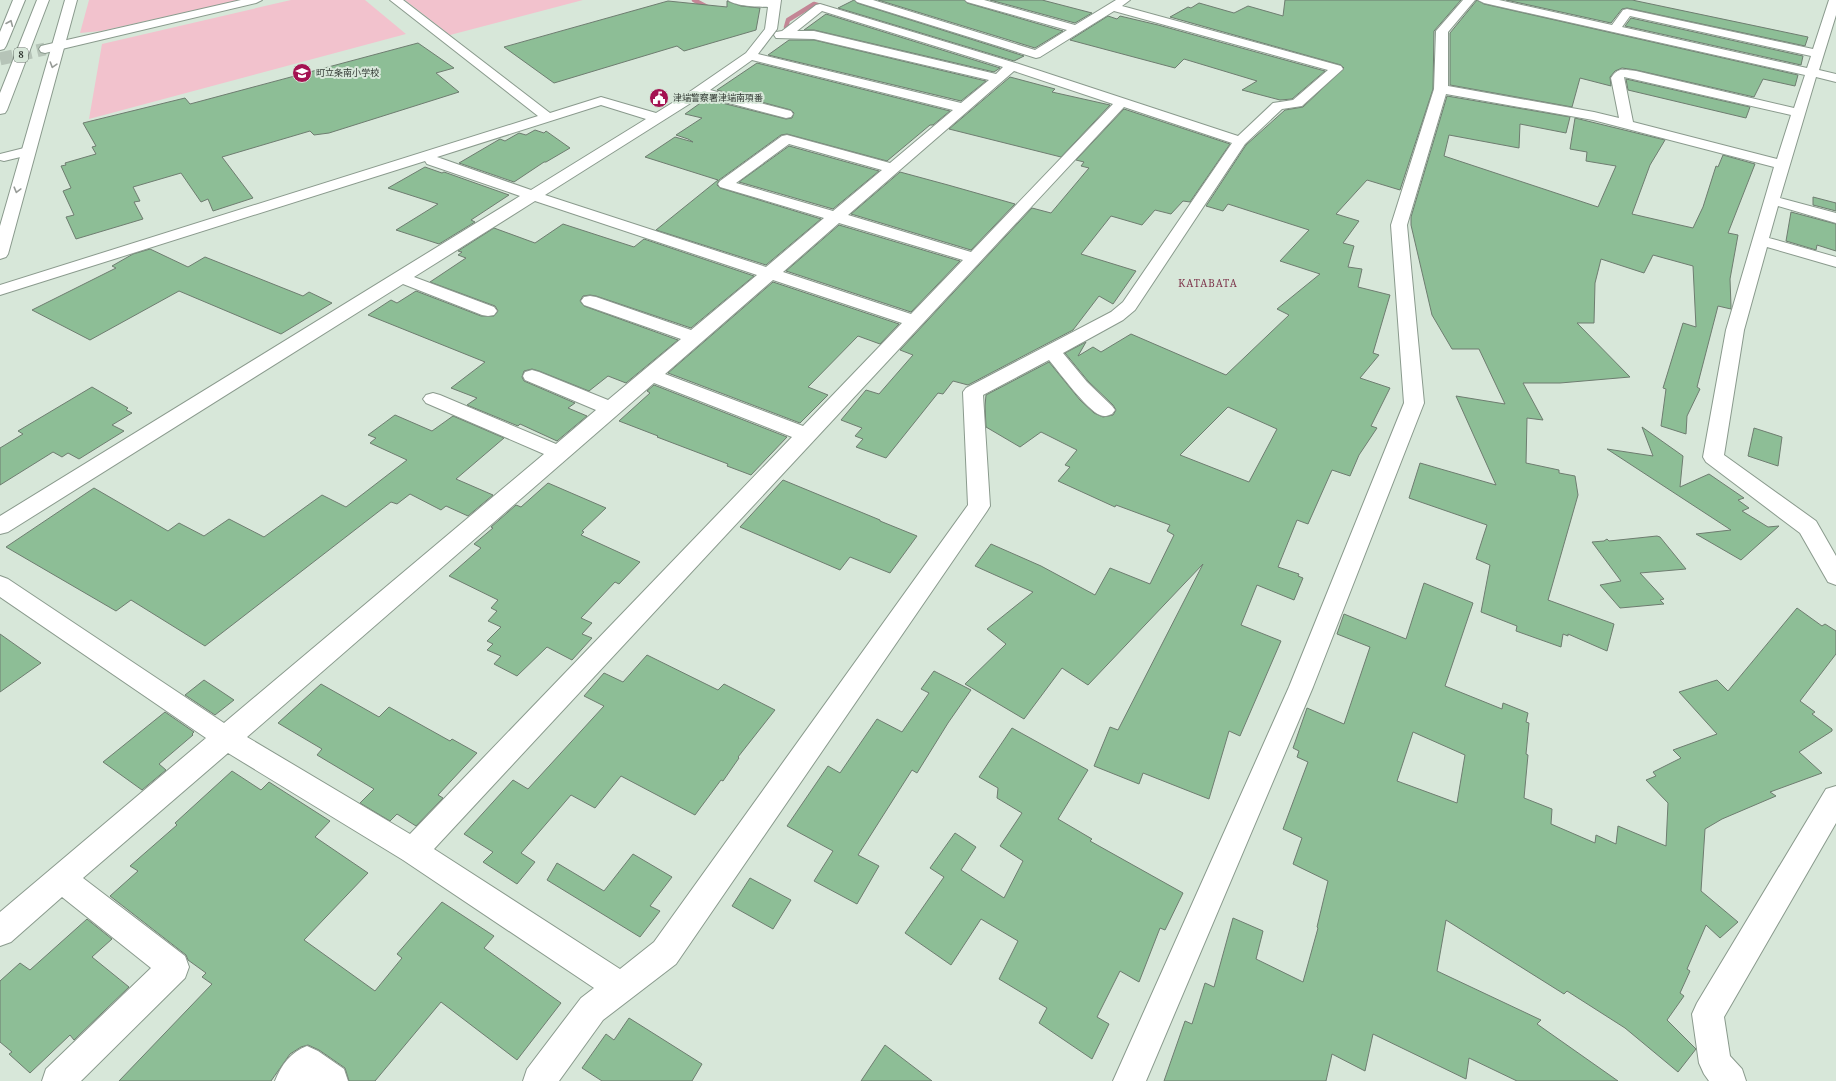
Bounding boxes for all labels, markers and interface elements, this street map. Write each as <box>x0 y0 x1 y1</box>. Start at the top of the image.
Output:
one-way arrow <box>5 19 13 26</box>
road number: 8 <box>14 48 28 62</box>
one-way arrow <box>49 61 58 68</box>
school or university icon: 町立条南小学校 <box>291 62 313 84</box>
place label: 町立条南小学校 <box>316 66 379 79</box>
public building icon: 津端警察署津端南項番 <box>648 87 670 109</box>
place label: 津端警察署津端南項番 <box>673 91 763 104</box>
one-way arrow <box>14 186 22 193</box>
district label: KATABATA <box>1178 276 1238 290</box>

